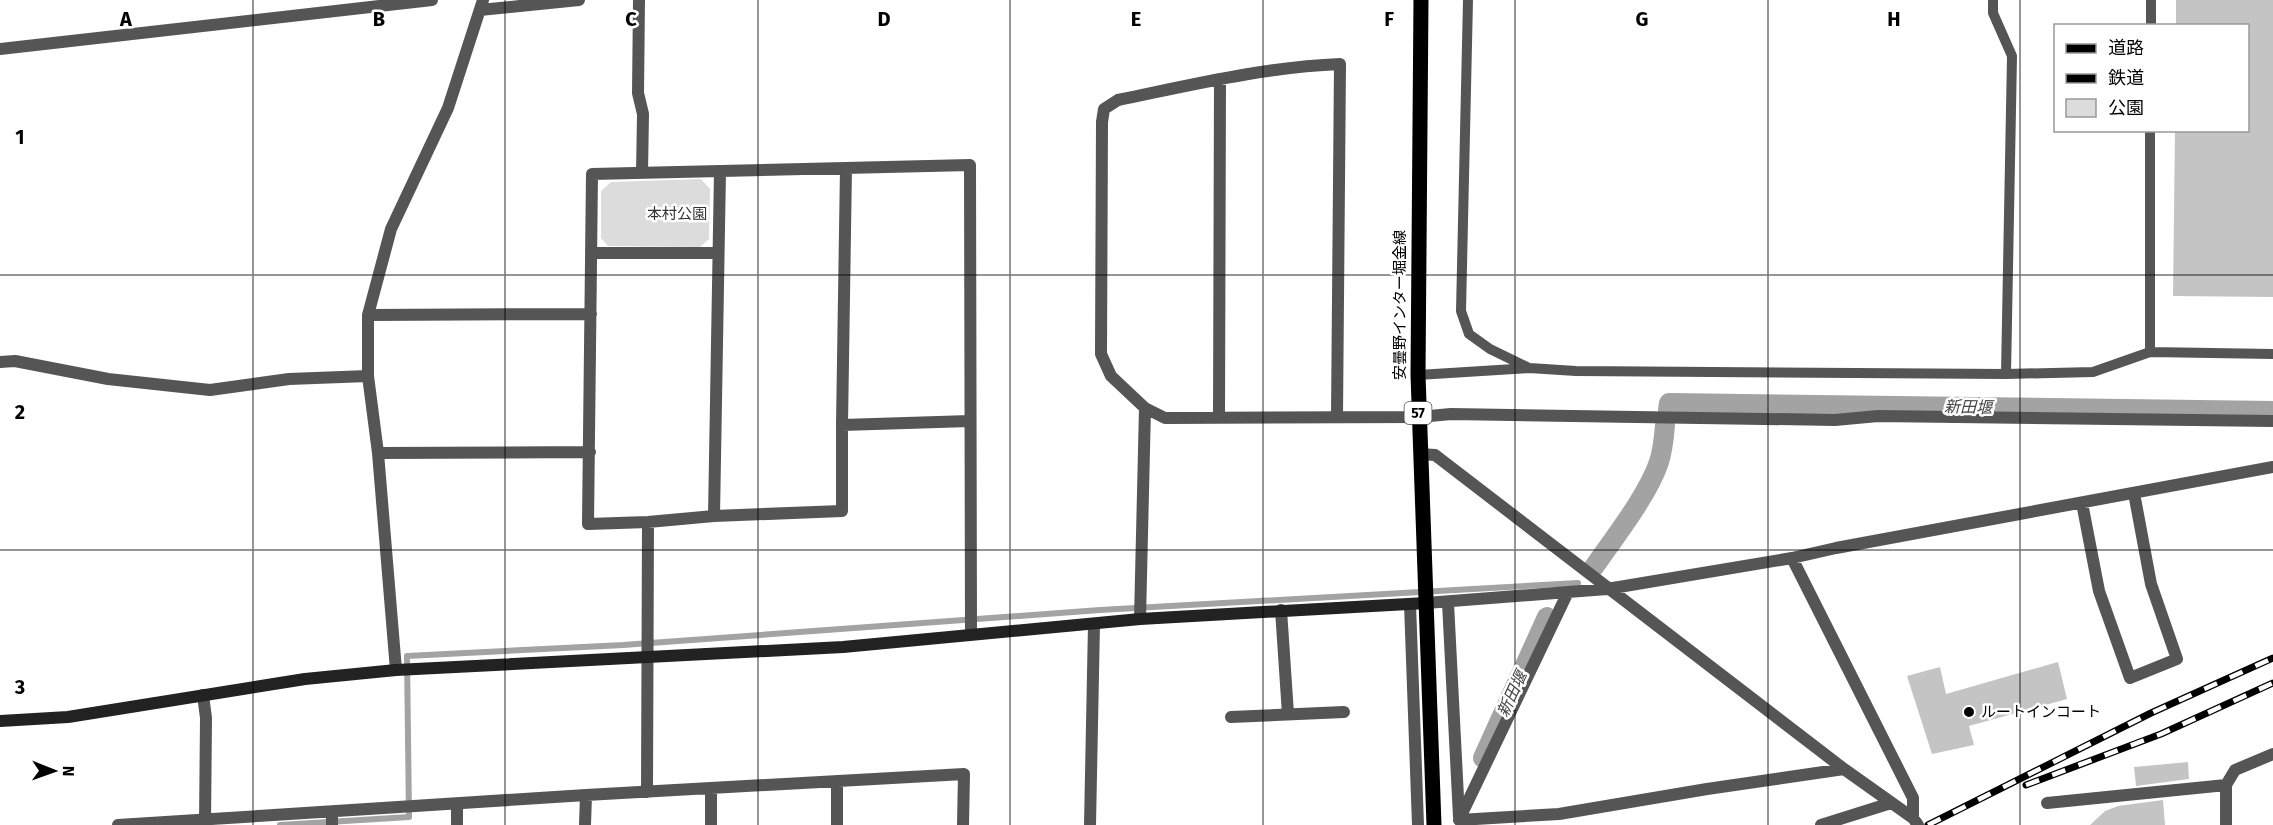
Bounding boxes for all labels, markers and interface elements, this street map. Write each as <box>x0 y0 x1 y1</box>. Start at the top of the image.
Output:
text: A <box>119 7 133 31</box>
text: B <box>373 7 385 31</box>
text: C <box>625 7 637 31</box>
text: D <box>877 7 891 31</box>
text: E <box>1131 7 1141 31</box>
text: F <box>1384 7 1394 31</box>
text: G <box>1636 7 1648 31</box>
text: H <box>1887 7 1901 31</box>
legend <box>2054 24 2249 132</box>
text: 道路 <box>2108 37 2144 59</box>
text: 鉄道 <box>2108 67 2144 89</box>
text: 公園 <box>2108 97 2144 119</box>
text: 1 <box>15 125 25 149</box>
park label: 本村公園 <box>647 205 707 223</box>
street label: 安曇野インター堀金線 <box>1391 230 1409 380</box>
water label: 新田堰 <box>1944 397 1995 417</box>
text: 2 <box>15 400 25 424</box>
road number: 57 <box>1404 402 1432 424</box>
water label: 新田堰 <box>1493 666 1532 720</box>
text: 3 <box>14 675 25 699</box>
place label: ルートインコート <box>1981 703 2101 721</box>
marker: ルートインコート <box>1962 705 1976 719</box>
north arrow <box>24 741 84 801</box>
text: N <box>59 766 78 777</box>

